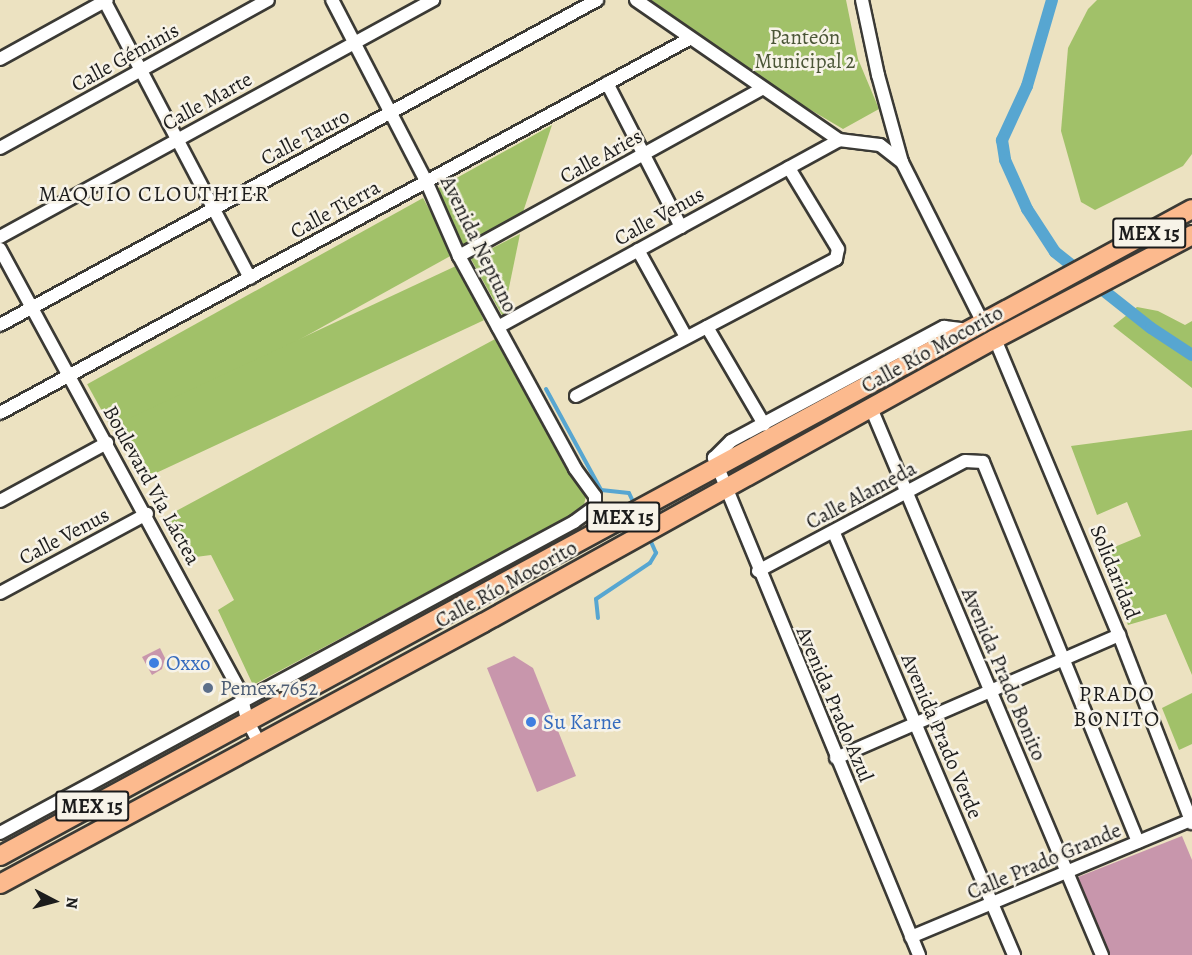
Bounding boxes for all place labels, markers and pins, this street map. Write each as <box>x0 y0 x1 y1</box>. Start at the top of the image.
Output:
place label: Oxxo <box>166 650 211 676</box>
marker: Oxxo <box>147 656 161 670</box>
place label: Pemex 7652 <box>220 675 318 701</box>
marker: Pemex 7652 <box>201 681 215 695</box>
place label: Su Karne <box>543 709 621 735</box>
marker: Su Karne <box>524 715 538 729</box>

